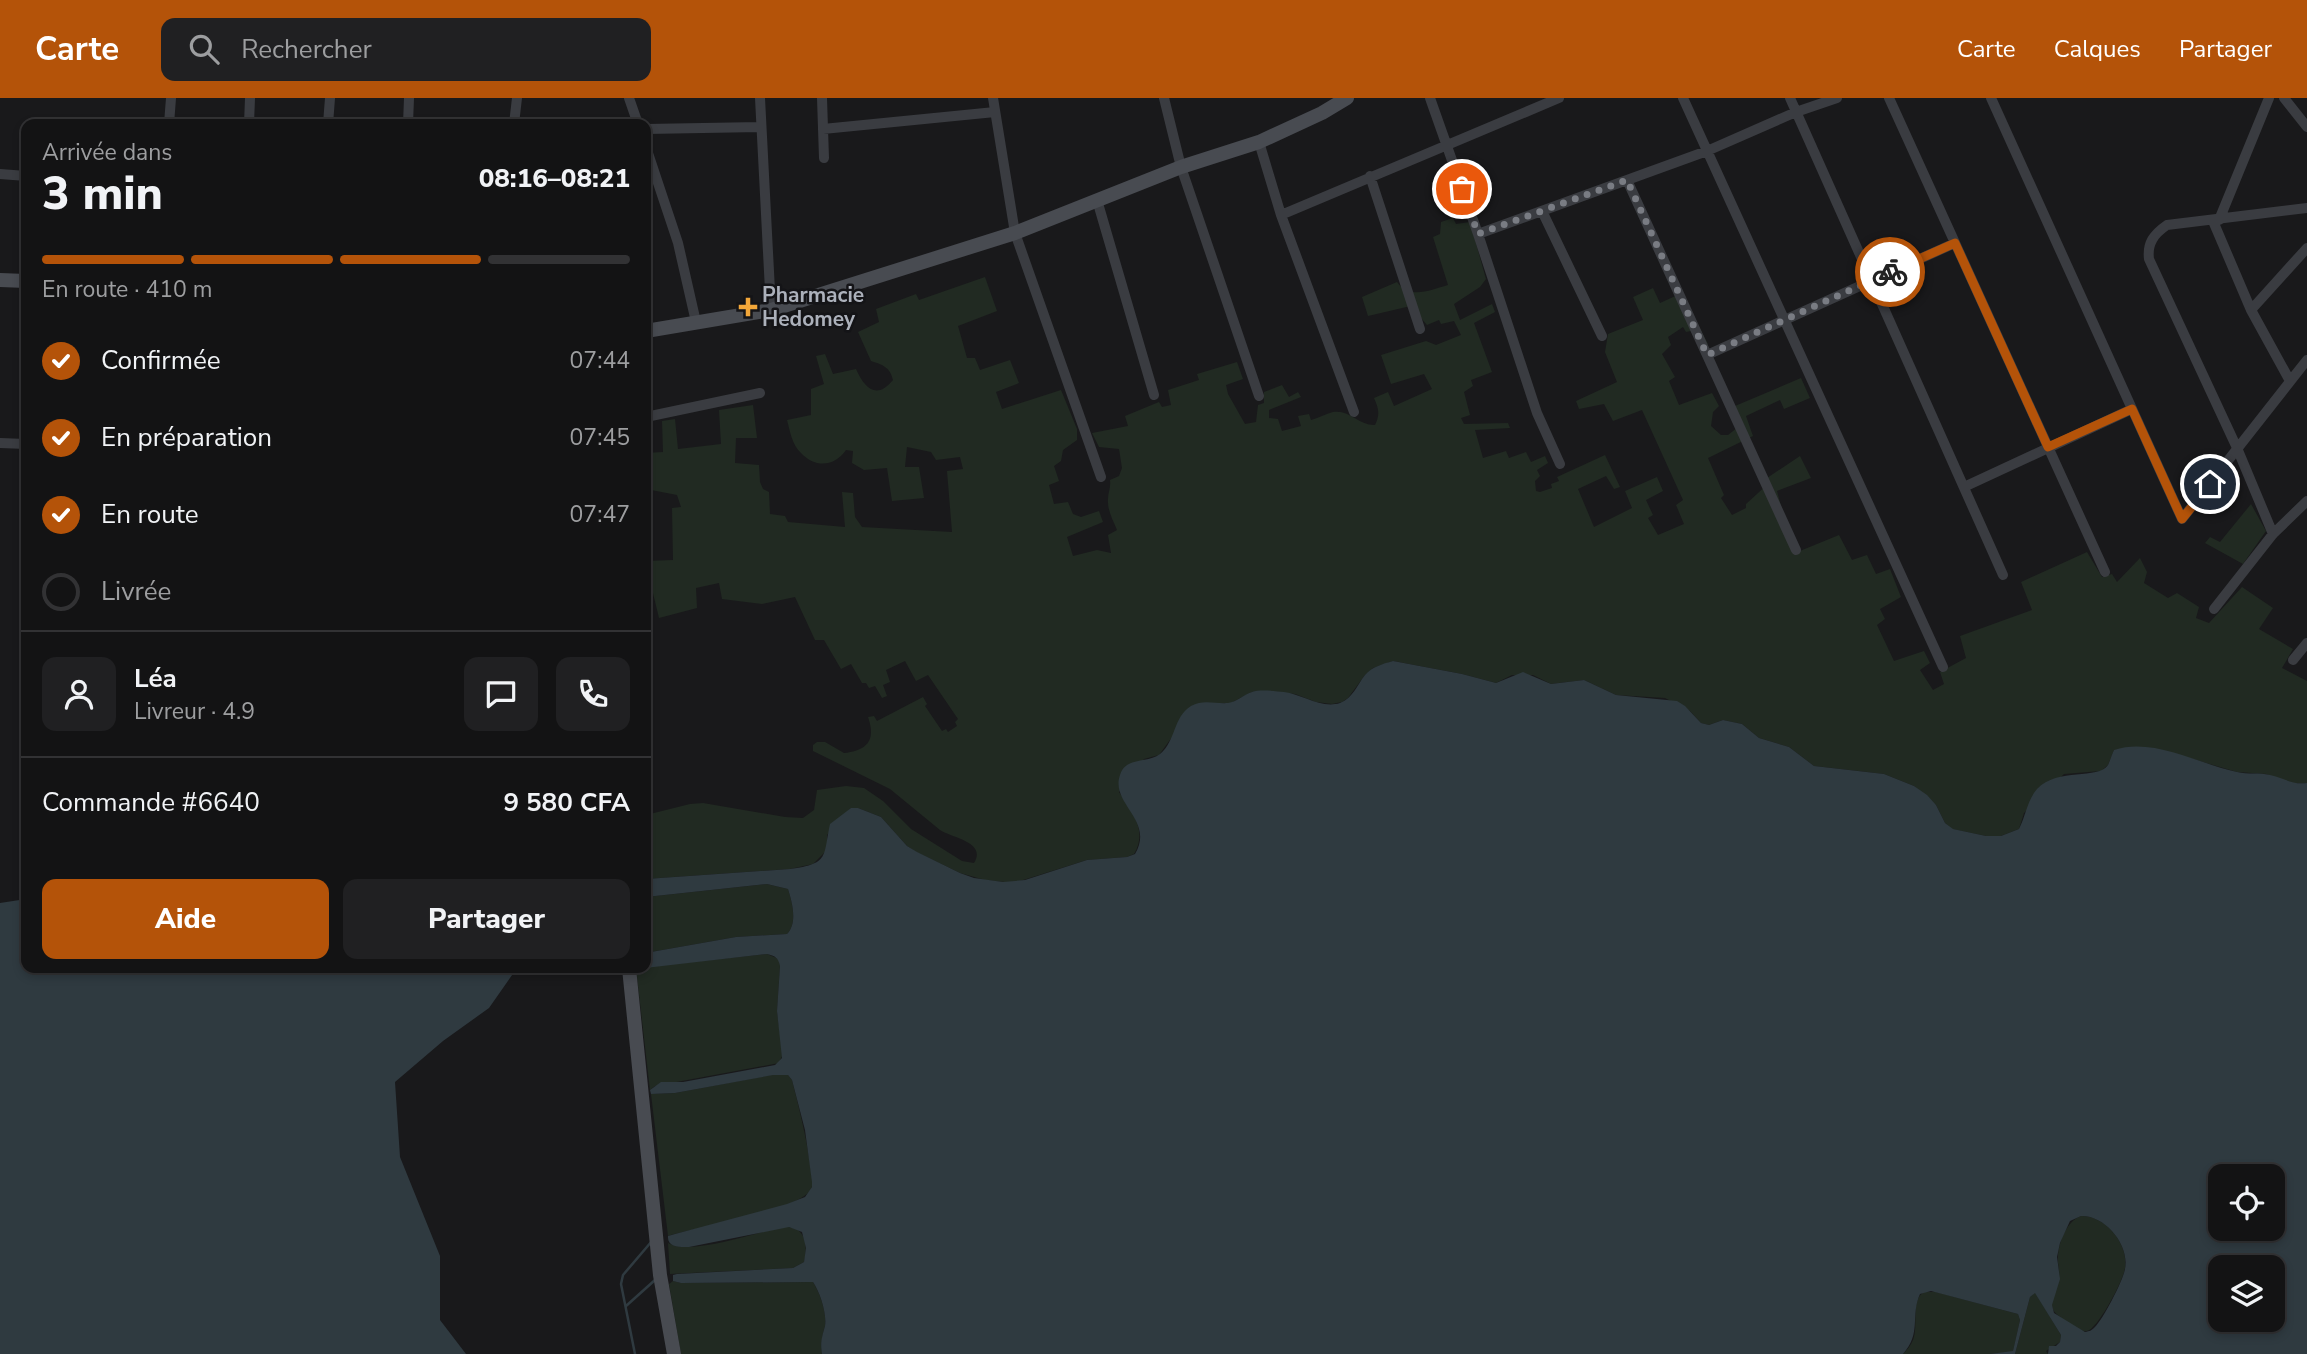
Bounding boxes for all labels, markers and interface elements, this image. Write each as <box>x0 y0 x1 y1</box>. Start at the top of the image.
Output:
search box <box>161 18 651 81</box>
text: Carte <box>35 27 119 72</box>
icon: search <box>185 30 223 68</box>
text: Rechercher <box>241 32 372 67</box>
text: Carte <box>1957 33 2016 65</box>
text: Calques <box>2054 33 2141 65</box>
text: Partager <box>2179 33 2272 65</box>
text: Arrivée dans <box>42 137 172 168</box>
pin <box>1432 159 1492 219</box>
text: 08:16–08:21 <box>479 161 630 196</box>
text: 3 min <box>42 162 163 225</box>
icon: bag <box>1443 170 1481 208</box>
courier <box>1855 237 1925 307</box>
icon: bike <box>1871 253 1909 291</box>
text: En route · 410 m <box>42 274 212 305</box>
place label: Pharmacie Hedomey <box>762 281 864 333</box>
marker: Pharmacie Hedomey <box>740 299 756 315</box>
icon: check <box>42 342 80 380</box>
text: Confirmée <box>101 343 221 378</box>
text: 07:44 <box>570 345 630 376</box>
icon: check <box>42 419 80 457</box>
text: En préparation <box>101 420 272 455</box>
text: 07:45 <box>570 422 630 453</box>
pin <box>2180 454 2240 514</box>
icon: home <box>2191 465 2229 503</box>
icon: check <box>42 496 80 534</box>
text: En route <box>101 497 199 532</box>
text: 07:47 <box>570 499 630 530</box>
text: Livrée <box>101 574 171 609</box>
button: person <box>42 657 116 731</box>
button: chat <box>464 657 538 731</box>
button: phone <box>556 657 630 731</box>
text: Léa <box>134 661 177 696</box>
text: Livreur · 4.9 <box>134 696 255 727</box>
text: Commande #6640 <box>42 785 260 820</box>
text: 9 580 CFA <box>503 785 630 820</box>
button: Aide <box>42 879 329 959</box>
button: Partager <box>343 879 630 959</box>
map controls <box>2208 1164 2285 1332</box>
button: locate <box>2208 1164 2285 1241</box>
button: layers <box>2208 1255 2285 1332</box>

